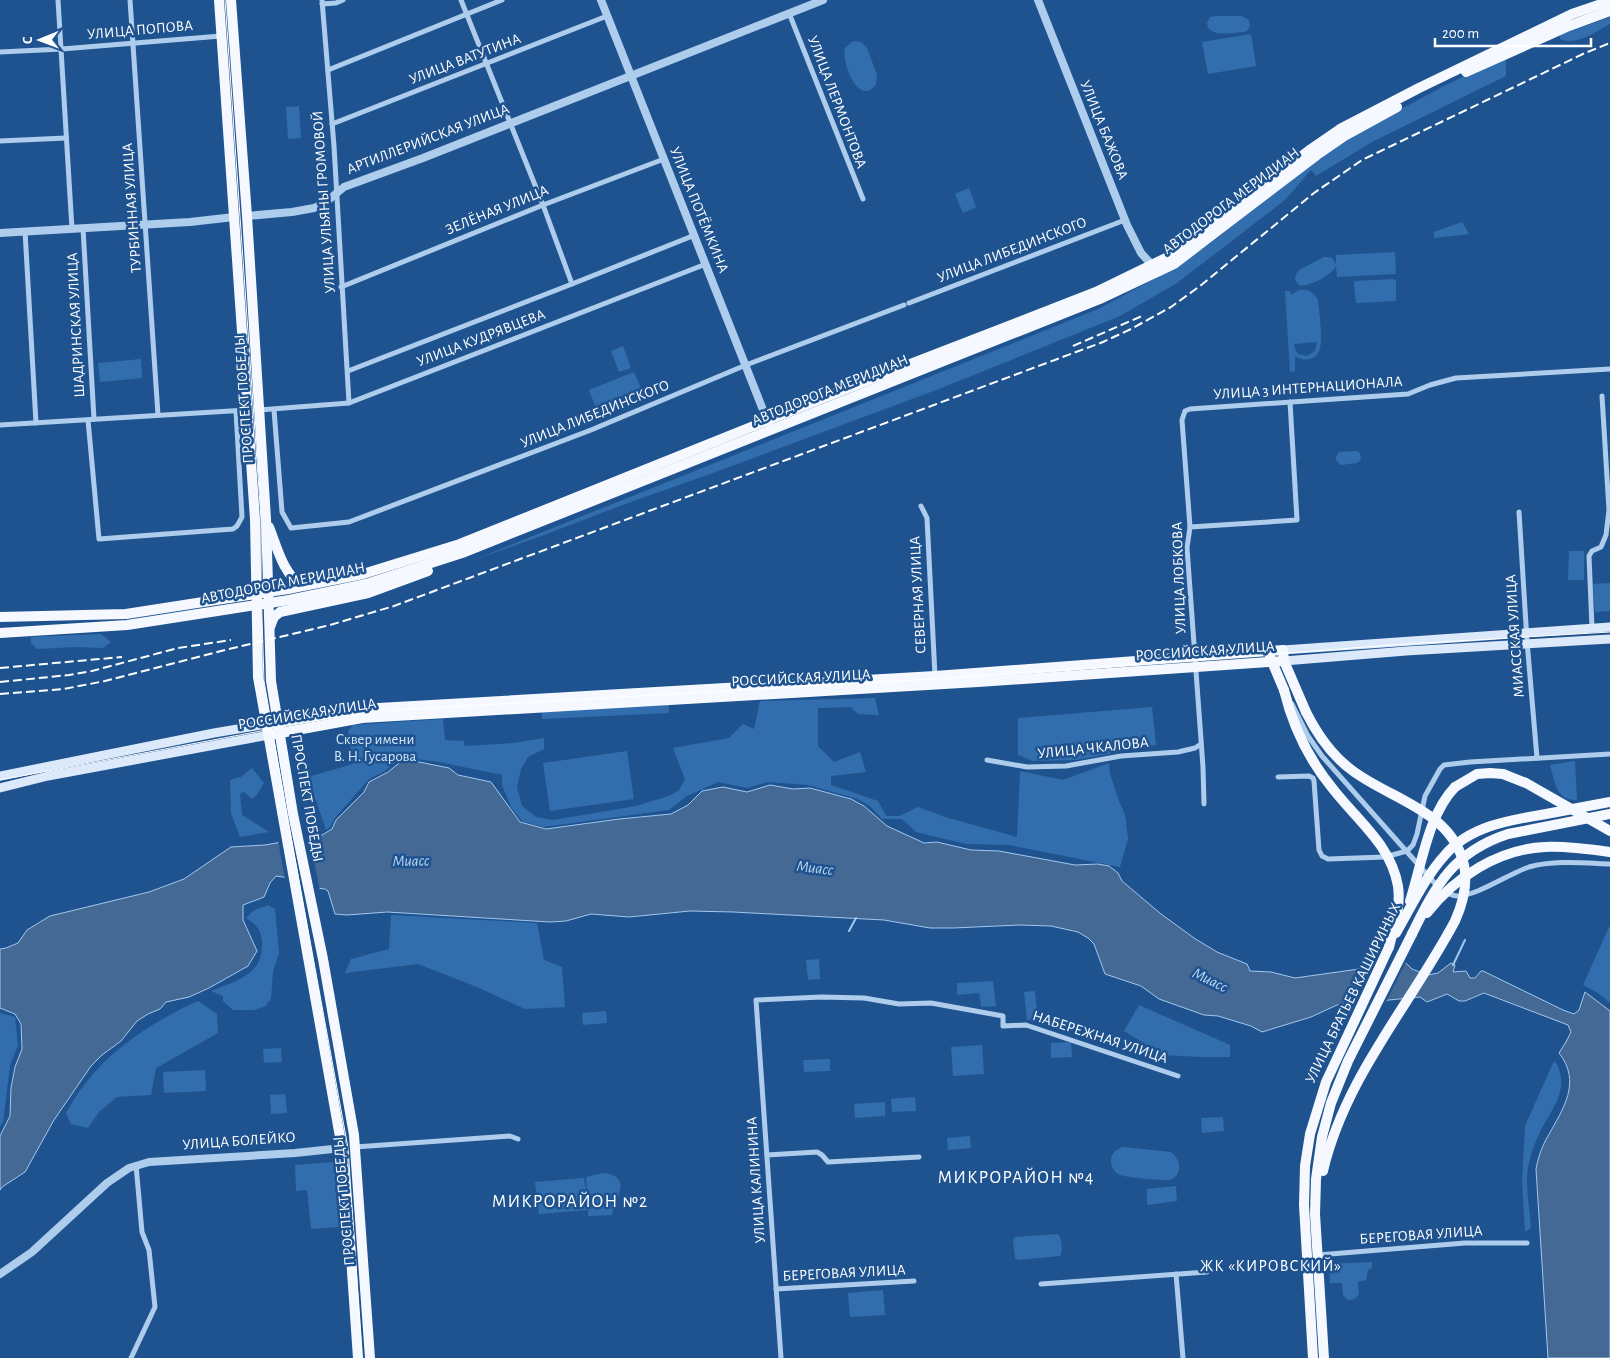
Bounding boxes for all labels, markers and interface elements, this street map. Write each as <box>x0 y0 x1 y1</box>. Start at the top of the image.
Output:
north arrow <box>15 15 65 65</box>
scale bar <box>1435 15 1591 47</box>
street label: УЛИЦА ПОПОВА <box>87 18 194 42</box>
text: 200 m <box>1442 26 1479 41</box>
street label: УЛИЦА ВАТУТИНА <box>407 31 523 87</box>
street label: УЛИЦА ЛЕРМОНТОВА <box>805 34 869 171</box>
text: С <box>21 36 35 44</box>
street label: УЛИЦА БАЖОВА <box>1077 78 1131 182</box>
street label: АРТИЛЛЕРИЙСКАЯ УЛИЦА <box>345 101 512 177</box>
street label: УЛИЦА УЛЬЯНЫ ГРОМОВОЙ <box>310 110 338 294</box>
street label: ТУРБИННАЯ УЛИЦА <box>120 142 144 273</box>
street label: УЛИЦА ПОТЁМКИНА <box>667 144 732 275</box>
street label: АВТОДОРОГА МЕРИДИАН <box>1160 145 1302 257</box>
street label: ЗЕЛЁНАЯ УЛИЦА <box>443 182 551 237</box>
street label: УЛИЦА ЛИБЕДИНСКОГО <box>935 215 1089 285</box>
street label: ШАДРИНСКАЯ УЛИЦА <box>65 252 87 398</box>
street label: УЛИЦА КУДРЯВЦЕВА <box>415 307 547 369</box>
street label: ПРОСПЕКТ ПОБЕДЫ <box>232 334 256 464</box>
street label: АВТОДОРОГА МЕРИДИАН <box>750 352 910 428</box>
street label: УЛИЦА 3 ИНТЕРНАЦИОНАЛА <box>1213 374 1403 402</box>
street label: УЛИЦА ЛИБЕДИНСКОГО <box>519 377 671 451</box>
street label: УЛИЦА ЛОБКОВА <box>1170 521 1188 634</box>
street label: СЕВЕРНАЯ УЛИЦА <box>907 536 929 654</box>
street label: АВТОДОРОГА МЕРИДИАН <box>200 560 366 606</box>
street label: МИАССКАЯ УЛИЦА <box>1503 574 1527 698</box>
street label: РОССИЙСКАЯ УЛИЦА <box>1135 639 1275 663</box>
street label: РОССИЙСКАЯ УЛИЦА <box>731 667 871 689</box>
street label: РОССИЙСКАЯ УЛИЦА <box>237 696 377 732</box>
park label: Сквер имени В. Н. Гусарова <box>334 732 416 764</box>
street label: ПРОСПЕКТ ПОБЕДЫ <box>288 733 326 863</box>
street label: УЛИЦА ЧКАЛОВА <box>1037 735 1149 761</box>
water label: Миасс <box>392 853 430 869</box>
water label: Миасс <box>796 858 835 878</box>
street label: УЛИЦА БРАТЬЕВ КАШИРИНЫХ <box>1303 900 1403 1086</box>
water label: Миасс <box>1190 965 1231 996</box>
street label: НАБЕРЕЖНАЯ УЛИЦА <box>1031 1008 1170 1066</box>
street label: УЛИЦА КАЛИНИНА <box>744 1116 768 1244</box>
street label: УЛИЦА БОЛЕЙКО <box>182 1130 296 1152</box>
street label: ПРОСПЕКТ ПОБЕДЫ <box>331 1136 357 1266</box>
district label: МИКРОРАЙОН №4 <box>938 1167 1094 1187</box>
district label: МИКРОРАЙОН №2 <box>492 1191 648 1211</box>
street label: БЕРЕГОВАЯ УЛИЦА <box>1359 1223 1483 1247</box>
district label: ЖК «КИРОВСКИЙ» <box>1200 1257 1342 1274</box>
street label: БЕРЕГОВАЯ УЛИЦА <box>782 1262 906 1284</box>

